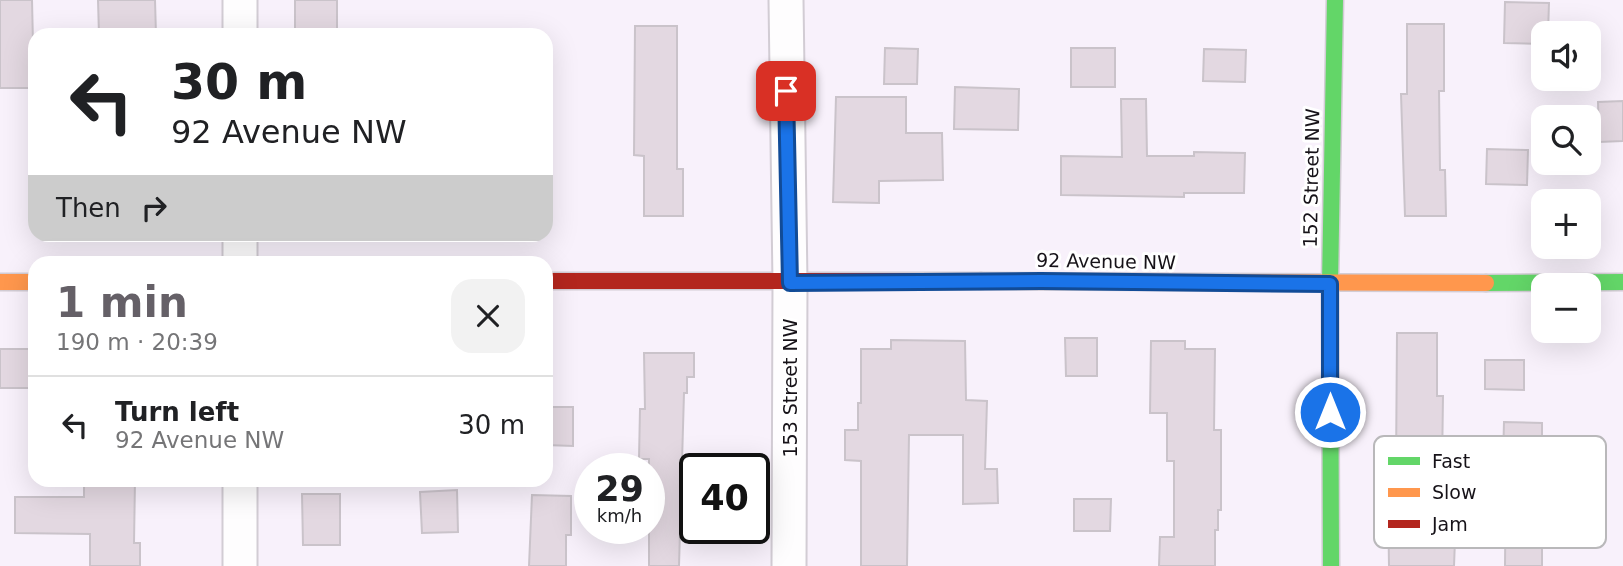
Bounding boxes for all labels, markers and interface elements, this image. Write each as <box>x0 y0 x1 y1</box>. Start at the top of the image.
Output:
map controls <box>1531 21 1601 343</box>
button: sound <box>1531 21 1601 91</box>
text: 30 m <box>171 54 307 111</box>
icon: left <box>56 56 147 147</box>
pin <box>756 61 816 121</box>
icon: arrive <box>767 72 805 110</box>
button: search <box>1531 105 1601 175</box>
street label: 152 Street NW <box>1299 108 1323 248</box>
text: 92 Avenue NW <box>171 113 407 151</box>
icon: right <box>135 189 173 227</box>
button: + <box>1531 189 1601 259</box>
text: Then <box>56 193 121 223</box>
street label: 92 Avenue NW <box>1036 249 1176 273</box>
button: − <box>1531 273 1601 343</box>
text: 1 min <box>56 278 188 327</box>
button: close <box>451 279 525 353</box>
street label: 153 Street NW <box>779 318 801 458</box>
text: 190 m · 20:39 <box>56 329 218 355</box>
position arrow <box>1293 375 1367 449</box>
text: Turn left <box>115 397 239 427</box>
icon: left <box>56 406 94 444</box>
text: 30 m <box>458 410 525 440</box>
text: 92 Avenue NW <box>115 427 284 453</box>
legend <box>1374 436 1606 548</box>
text: Fast <box>1432 450 1470 472</box>
speed limit sign: 40 <box>679 453 770 544</box>
text: 29 <box>595 469 644 509</box>
text: Slow <box>1432 481 1477 503</box>
text: km/h <box>597 505 642 526</box>
text: Jam <box>1431 513 1468 535</box>

